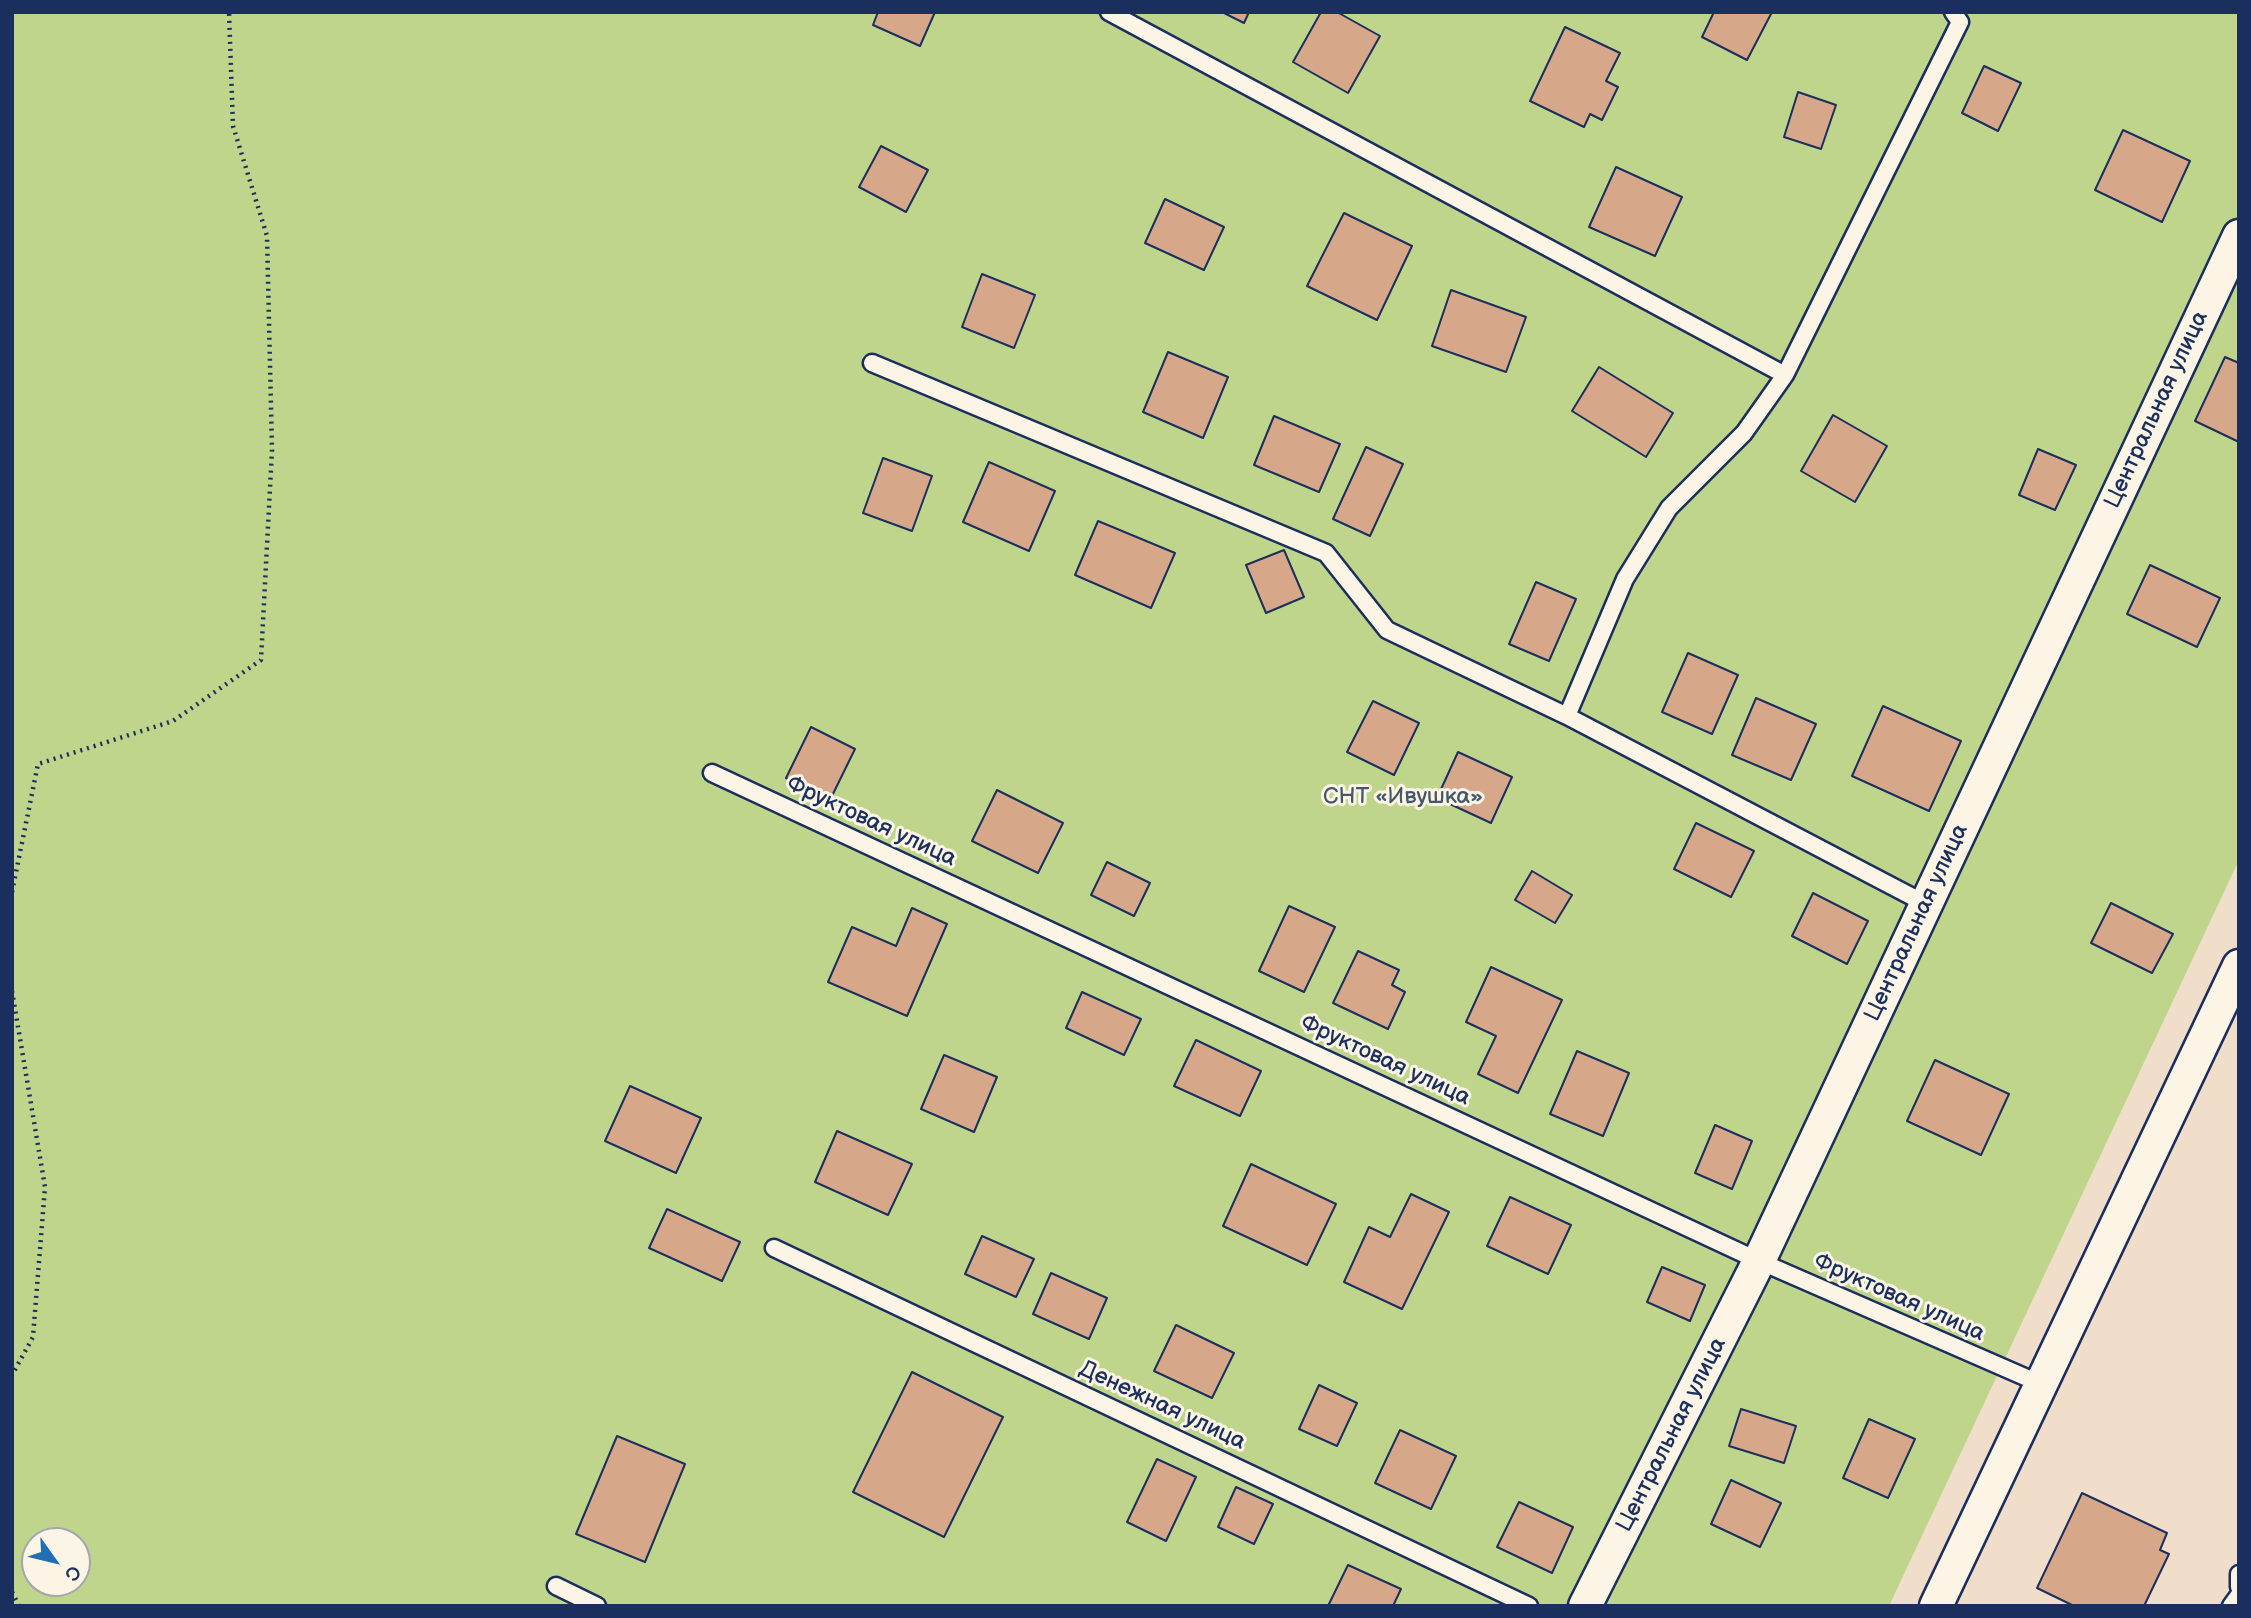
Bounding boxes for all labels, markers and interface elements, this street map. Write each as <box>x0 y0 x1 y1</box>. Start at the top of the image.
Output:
street label: Центральная улица <box>2099 307 2215 513</box>
street label: Фруктовая улица <box>782 771 960 873</box>
park label: СНТ «Ивушка» <box>1323 783 1483 811</box>
street label: Центральная улица <box>1859 820 1975 1026</box>
street label: Фруктовая улица <box>1296 1010 1474 1112</box>
street label: Фруктовая улица <box>1809 1248 1989 1348</box>
street label: Центральная улица <box>1611 1333 1733 1537</box>
street label: Денежная улица <box>1075 1355 1249 1457</box>
north arrow <box>21 1527 91 1597</box>
text: С <box>59 1561 85 1585</box>

